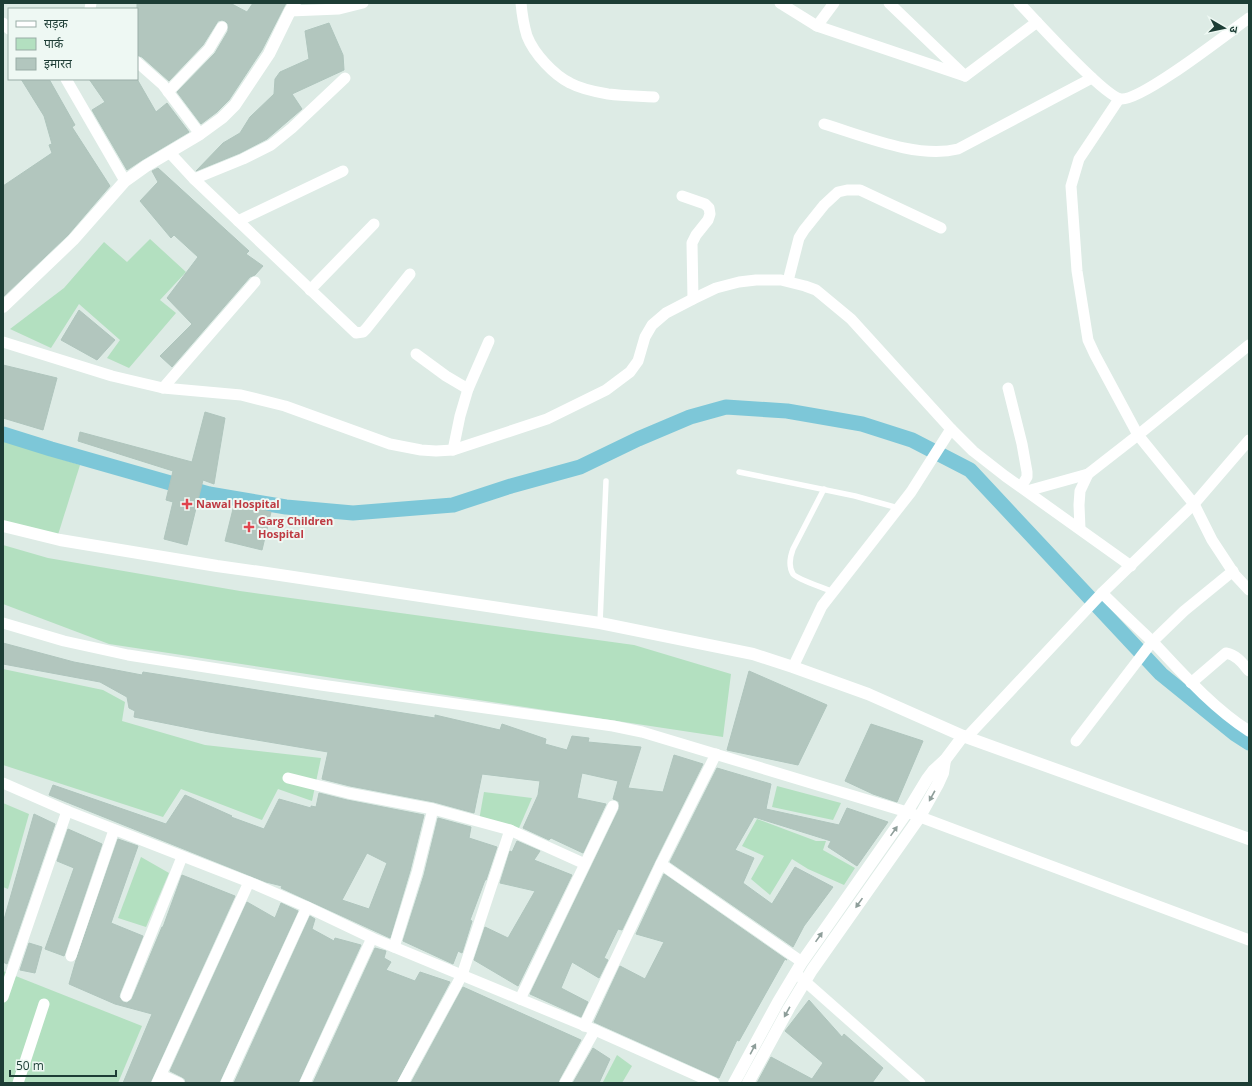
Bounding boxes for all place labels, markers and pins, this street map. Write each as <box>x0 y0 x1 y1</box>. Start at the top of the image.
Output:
place label: Nawal Hospital <box>196 496 280 511</box>
marker: Nawal Hospital <box>181 498 193 510</box>
place label: Garg Children Hospital <box>258 513 333 541</box>
marker: Garg Children Hospital <box>243 521 255 533</box>

